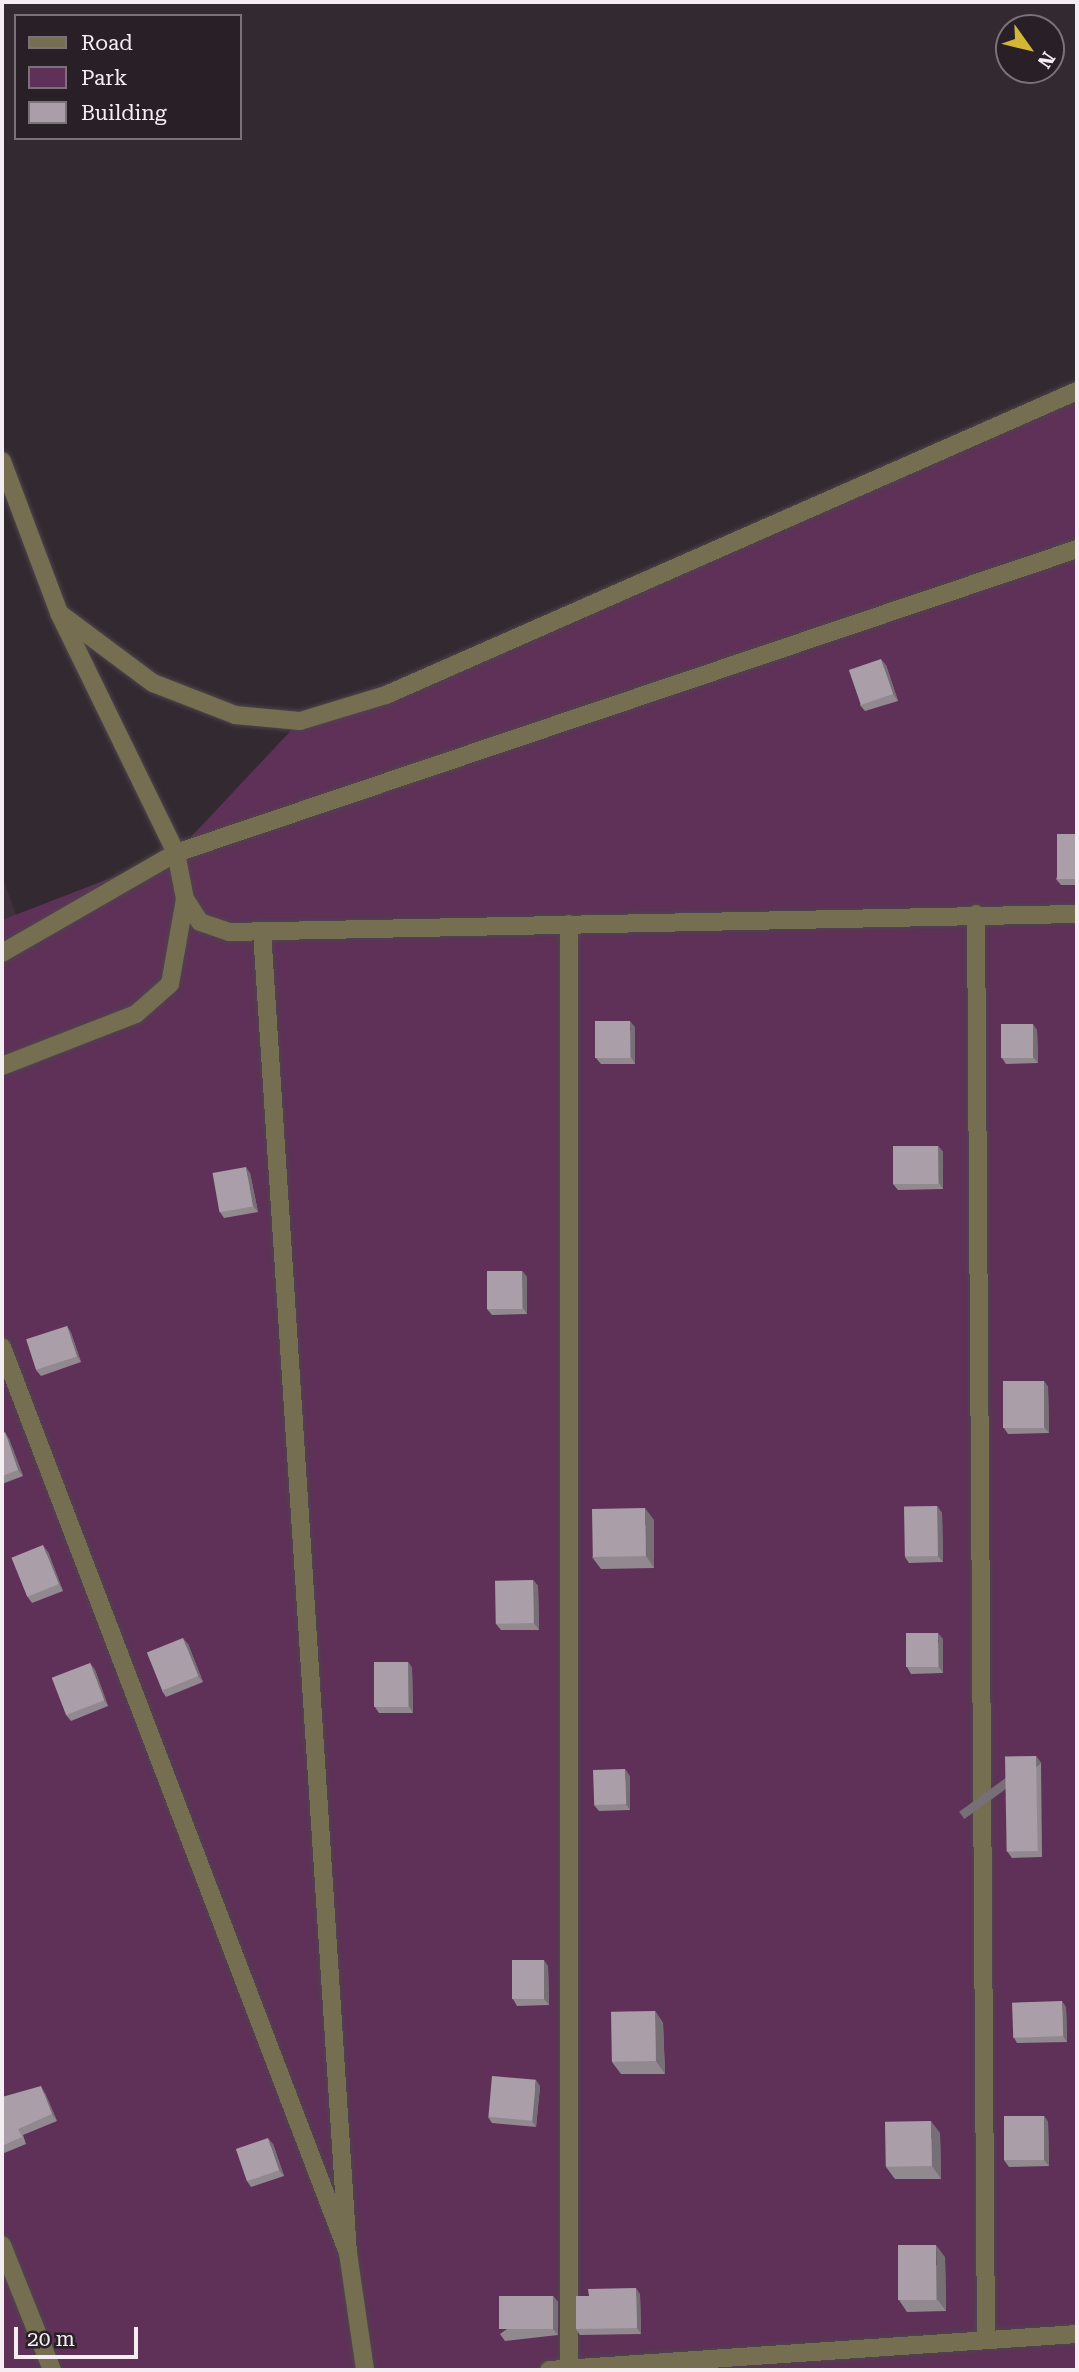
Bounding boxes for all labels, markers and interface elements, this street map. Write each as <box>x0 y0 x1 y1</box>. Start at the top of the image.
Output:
legend <box>14 14 242 140</box>
north arrow <box>995 14 1065 84</box>
text: Road <box>81 31 133 55</box>
text: N <box>1033 47 1060 72</box>
text: Park <box>81 66 127 90</box>
text: Building <box>81 101 167 125</box>
scale bar <box>18 2312 142 2356</box>
text: 20 m <box>27 2327 75 2351</box>

